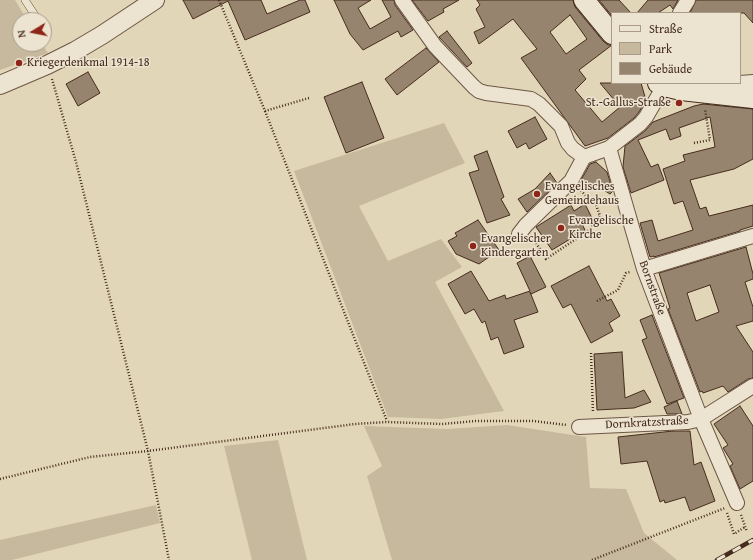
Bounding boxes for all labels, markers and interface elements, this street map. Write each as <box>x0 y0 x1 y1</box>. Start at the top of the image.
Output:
north arrow <box>12 12 52 52</box>
legend <box>611 12 741 84</box>
text: Straße <box>649 20 682 37</box>
text: N <box>13 29 30 39</box>
text: Park <box>649 40 672 57</box>
place label: Kriegerdenkmal 1914-18 <box>27 56 150 70</box>
marker: Kriegerdenkmal 1914-18 <box>14 58 24 68</box>
text: Gebäude <box>649 60 692 77</box>
place label: St.-Gallus-Straße <box>586 96 671 110</box>
marker: St.-Gallus-Straße <box>674 98 684 108</box>
place label: Evangelisches Gemeindehaus <box>545 180 619 208</box>
marker: Evangelisches Gemeindehaus <box>532 189 542 199</box>
place label: Evangelische Kirche <box>569 214 634 242</box>
marker: Evangelische Kirche <box>556 223 566 233</box>
place label: Evangelischer Kindergarten <box>481 232 551 260</box>
marker: Evangelischer Kindergarten <box>468 241 478 251</box>
street label: Bornstraße <box>636 259 668 317</box>
street label: Dornkratzstraße <box>605 414 689 432</box>

